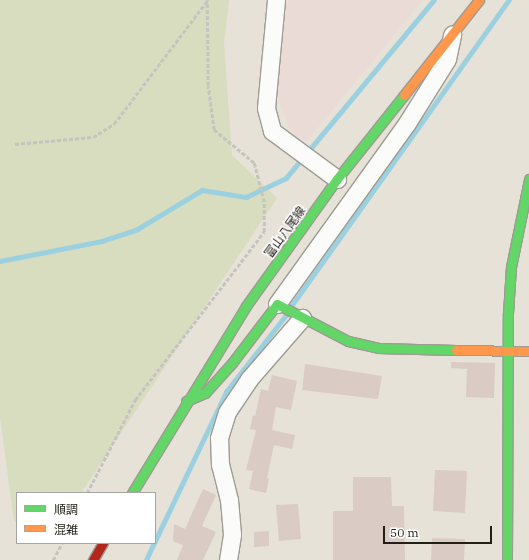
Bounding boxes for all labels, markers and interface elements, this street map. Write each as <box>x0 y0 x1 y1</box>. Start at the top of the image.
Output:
street label: 富山八尾線 <box>262 203 308 261</box>
legend <box>16 492 156 544</box>
text: 順調 <box>54 502 78 517</box>
scale bar <box>385 518 494 544</box>
text: 混雑 <box>54 522 78 537</box>
text: 50 m <box>390 525 419 540</box>

